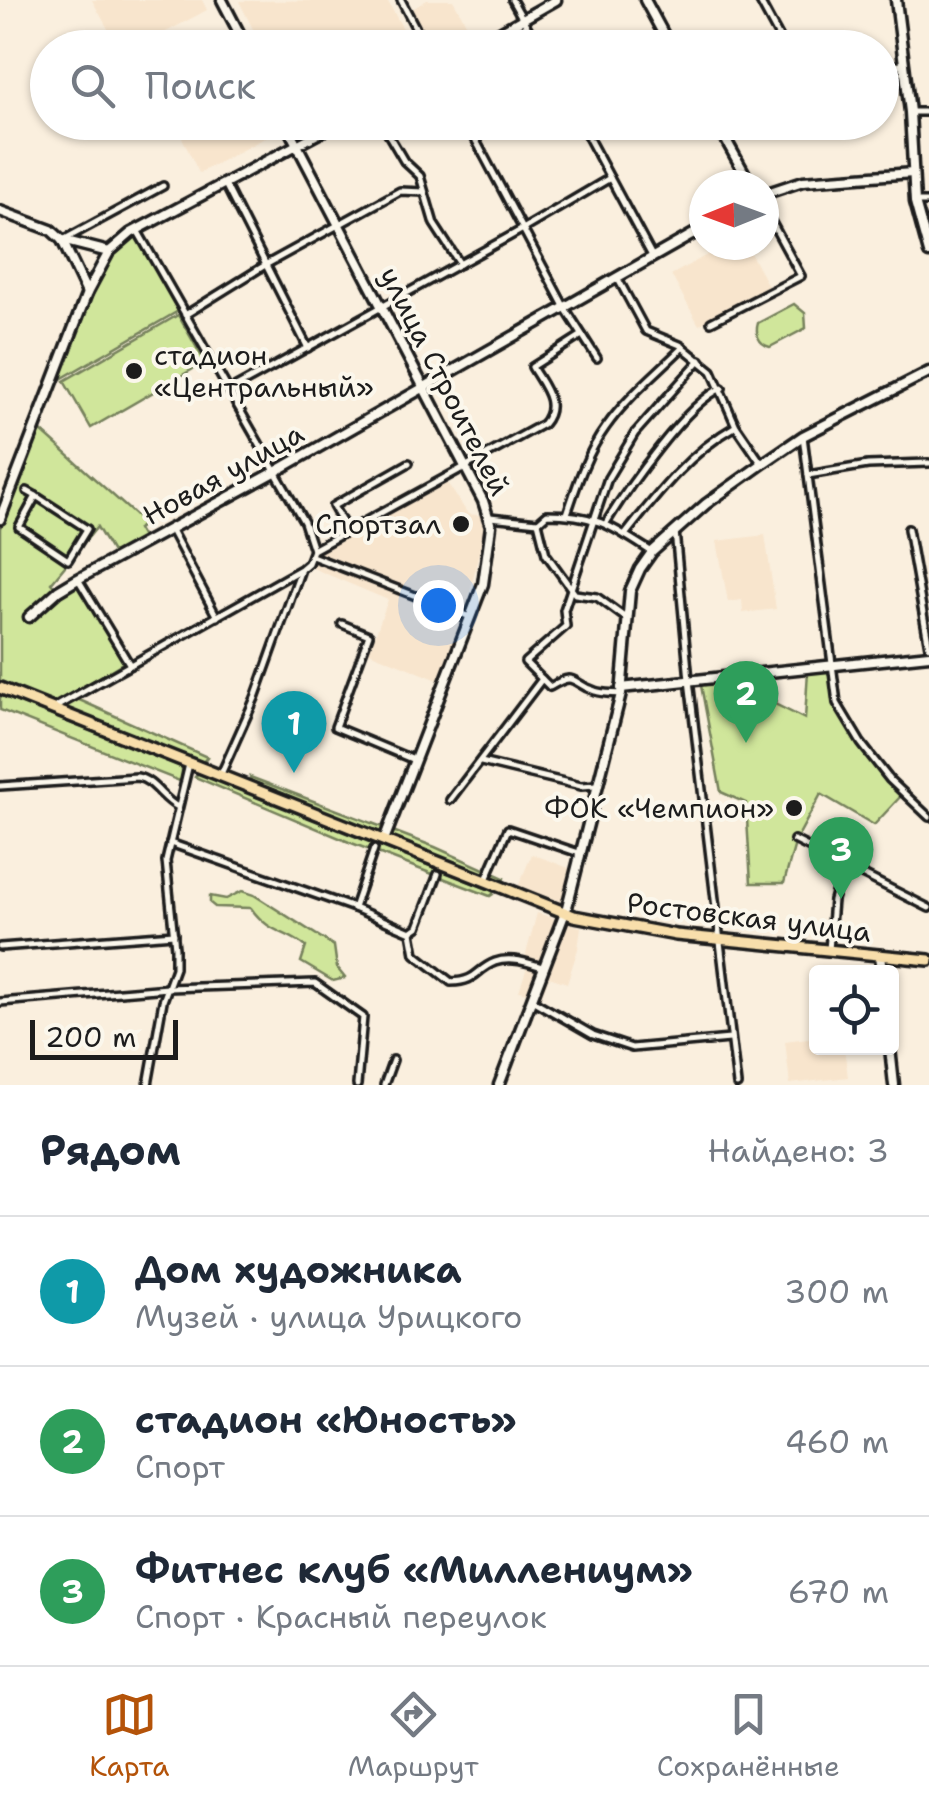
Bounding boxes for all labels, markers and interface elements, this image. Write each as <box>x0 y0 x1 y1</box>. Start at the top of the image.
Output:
search box <box>30 30 899 140</box>
icon: search <box>65 58 120 113</box>
text: Поиск <box>145 60 256 111</box>
north arrow <box>689 170 779 260</box>
street label: улица Строителей <box>371 260 519 502</box>
place label: стадион «Центральный» <box>154 336 374 406</box>
marker: стадион «Центральный» <box>123 360 145 382</box>
street label: Новая улица <box>136 414 310 534</box>
place label: Спортзал <box>315 505 441 543</box>
marker: Спортзал <box>450 513 472 535</box>
your location <box>413 580 464 631</box>
pin: 2 <box>714 660 778 743</box>
pin: 1 <box>262 690 326 773</box>
place label: ФОК «Чемпион» <box>544 789 774 827</box>
marker: ФОК «Чемпион» <box>783 797 805 819</box>
pin: 3 <box>808 816 874 899</box>
street label: Ростовская улица <box>625 883 873 951</box>
map controls <box>809 965 899 1055</box>
button: locate <box>809 965 899 1055</box>
scale bar <box>30 1015 178 1060</box>
text: 200 m <box>45 1018 136 1056</box>
text: Рядом <box>40 1122 181 1178</box>
text: Найдено: 3 <box>708 1129 889 1172</box>
text: Дом художника <box>135 1244 462 1295</box>
text: 1 <box>65 1270 80 1313</box>
text: 300 m <box>784 1270 889 1313</box>
text: Музей · улица Урицкого <box>135 1295 522 1338</box>
text: стадион «Юность» <box>135 1394 517 1445</box>
text: 2 <box>61 1420 84 1463</box>
text: 460 m <box>785 1420 889 1463</box>
text: Спорт <box>135 1445 225 1488</box>
text: Фитнес клуб «Миллениум» <box>135 1544 693 1595</box>
text: 3 <box>61 1570 84 1613</box>
text: 670 m <box>788 1570 889 1613</box>
text: Спорт · Красный переулок <box>135 1595 547 1638</box>
tab: Карта <box>89 1687 169 1785</box>
tab: Маршрут <box>348 1687 478 1785</box>
tab: Сохранённые <box>657 1687 840 1785</box>

